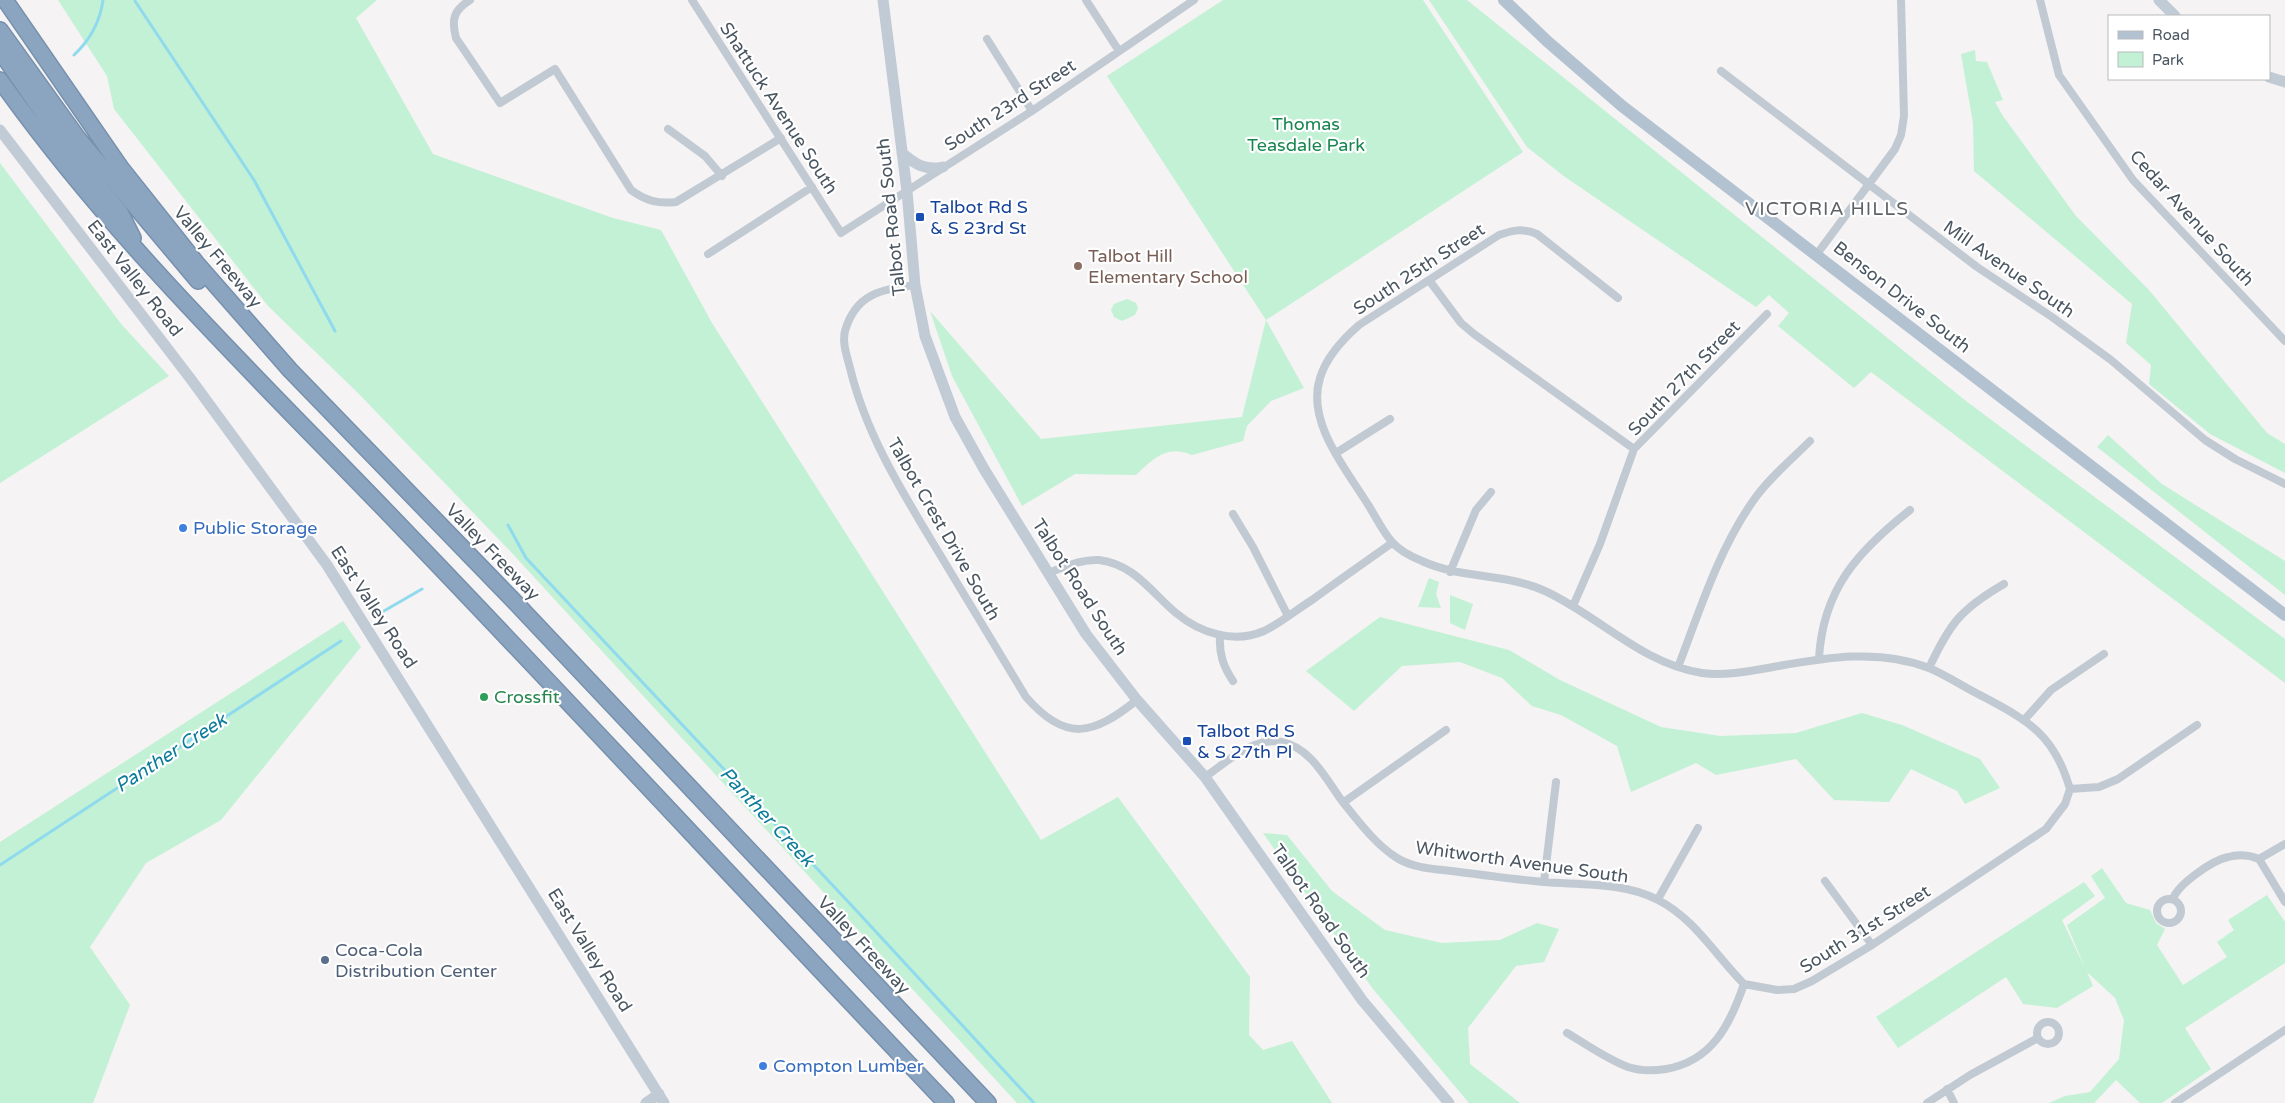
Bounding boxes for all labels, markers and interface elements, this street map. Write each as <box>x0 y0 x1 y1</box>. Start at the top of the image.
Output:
legend <box>2108 15 2270 80</box>
street label: Shattuck Avenue South <box>715 18 843 198</box>
text: Road <box>2152 26 2190 44</box>
text: Park <box>2152 51 2184 69</box>
street label: South 23rd Street <box>940 54 1080 156</box>
park label: Thomas Teasdale Park <box>1247 113 1365 156</box>
street label: Talbot Road South <box>872 137 910 297</box>
street label: Cedar Avenue South <box>2125 145 2259 291</box>
place label: Talbot Rd S & S 23rd St <box>930 196 1028 239</box>
district label: VICTORIA HILLS <box>1745 198 1909 220</box>
street label: Valley Freeway <box>169 202 267 313</box>
marker: Talbot Rd S & S 23rd St <box>914 211 926 223</box>
street label: East Valley Road <box>83 215 187 341</box>
street label: Mill Avenue South <box>1939 215 2079 323</box>
street label: South 25th Street <box>1349 218 1489 320</box>
street label: Benson Drive South <box>1829 236 1975 358</box>
place label: Talbot Hill Elementary School <box>1088 245 1248 288</box>
marker: Talbot Hill Elementary School <box>1072 260 1084 272</box>
street label: South 27th Street <box>1623 316 1745 440</box>
street label: Talbot Crest Drive South <box>883 434 1005 624</box>
street label: Valley Freeway <box>441 499 545 605</box>
street label: Talbot Road South <box>1028 514 1132 660</box>
place label: Public Storage <box>193 517 317 539</box>
marker: Public Storage <box>177 522 189 534</box>
street label: East Valley Road <box>326 542 422 672</box>
place label: Crossfit <box>494 686 560 708</box>
marker: Crossfit <box>478 691 490 703</box>
water label: Panther Creek <box>111 708 232 797</box>
place label: Talbot Rd S & S 27th Pl <box>1197 720 1295 763</box>
marker: Talbot Rd S & S 27th Pl <box>1181 735 1193 747</box>
water label: Panther Creek <box>715 763 820 873</box>
street label: Whitworth Avenue South <box>1414 836 1630 888</box>
street label: Talbot Road South <box>1266 840 1376 982</box>
street label: South 31st Street <box>1796 880 1934 978</box>
street label: East Valley Road <box>543 884 637 1016</box>
street label: Valley Freeway <box>813 891 915 999</box>
place label: Coca-Cola Distribution Center <box>335 939 497 982</box>
marker: Coca-Cola Distribution Center <box>319 954 331 966</box>
place label: Compton Lumber <box>773 1055 924 1077</box>
marker: Compton Lumber <box>757 1060 769 1072</box>

